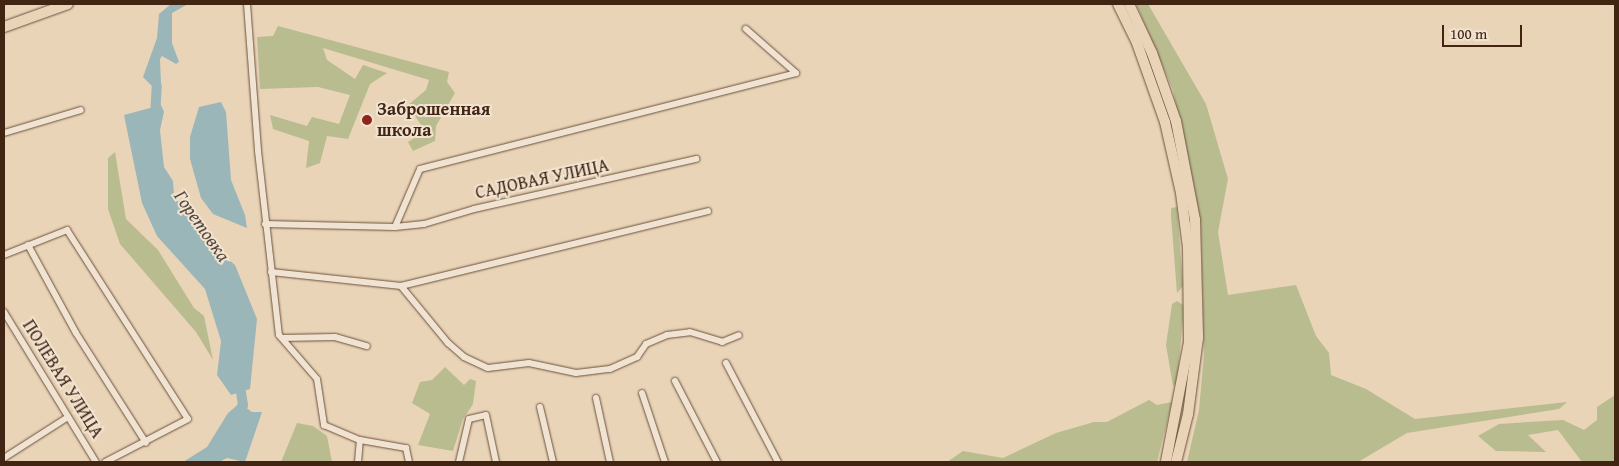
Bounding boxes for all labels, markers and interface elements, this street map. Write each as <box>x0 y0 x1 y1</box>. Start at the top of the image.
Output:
scale bar <box>1444 15 1524 47</box>
text: 100 m <box>1450 23 1487 44</box>
place label: Заброшенная школа <box>377 99 490 142</box>
marker: Заброшенная школа <box>361 114 373 126</box>
street label: САДОВАЯ УЛИЦА <box>473 154 611 204</box>
water label: Горетовка <box>169 186 235 266</box>
street label: ПОЛЕВАЯ УЛИЦА <box>18 316 108 442</box>

